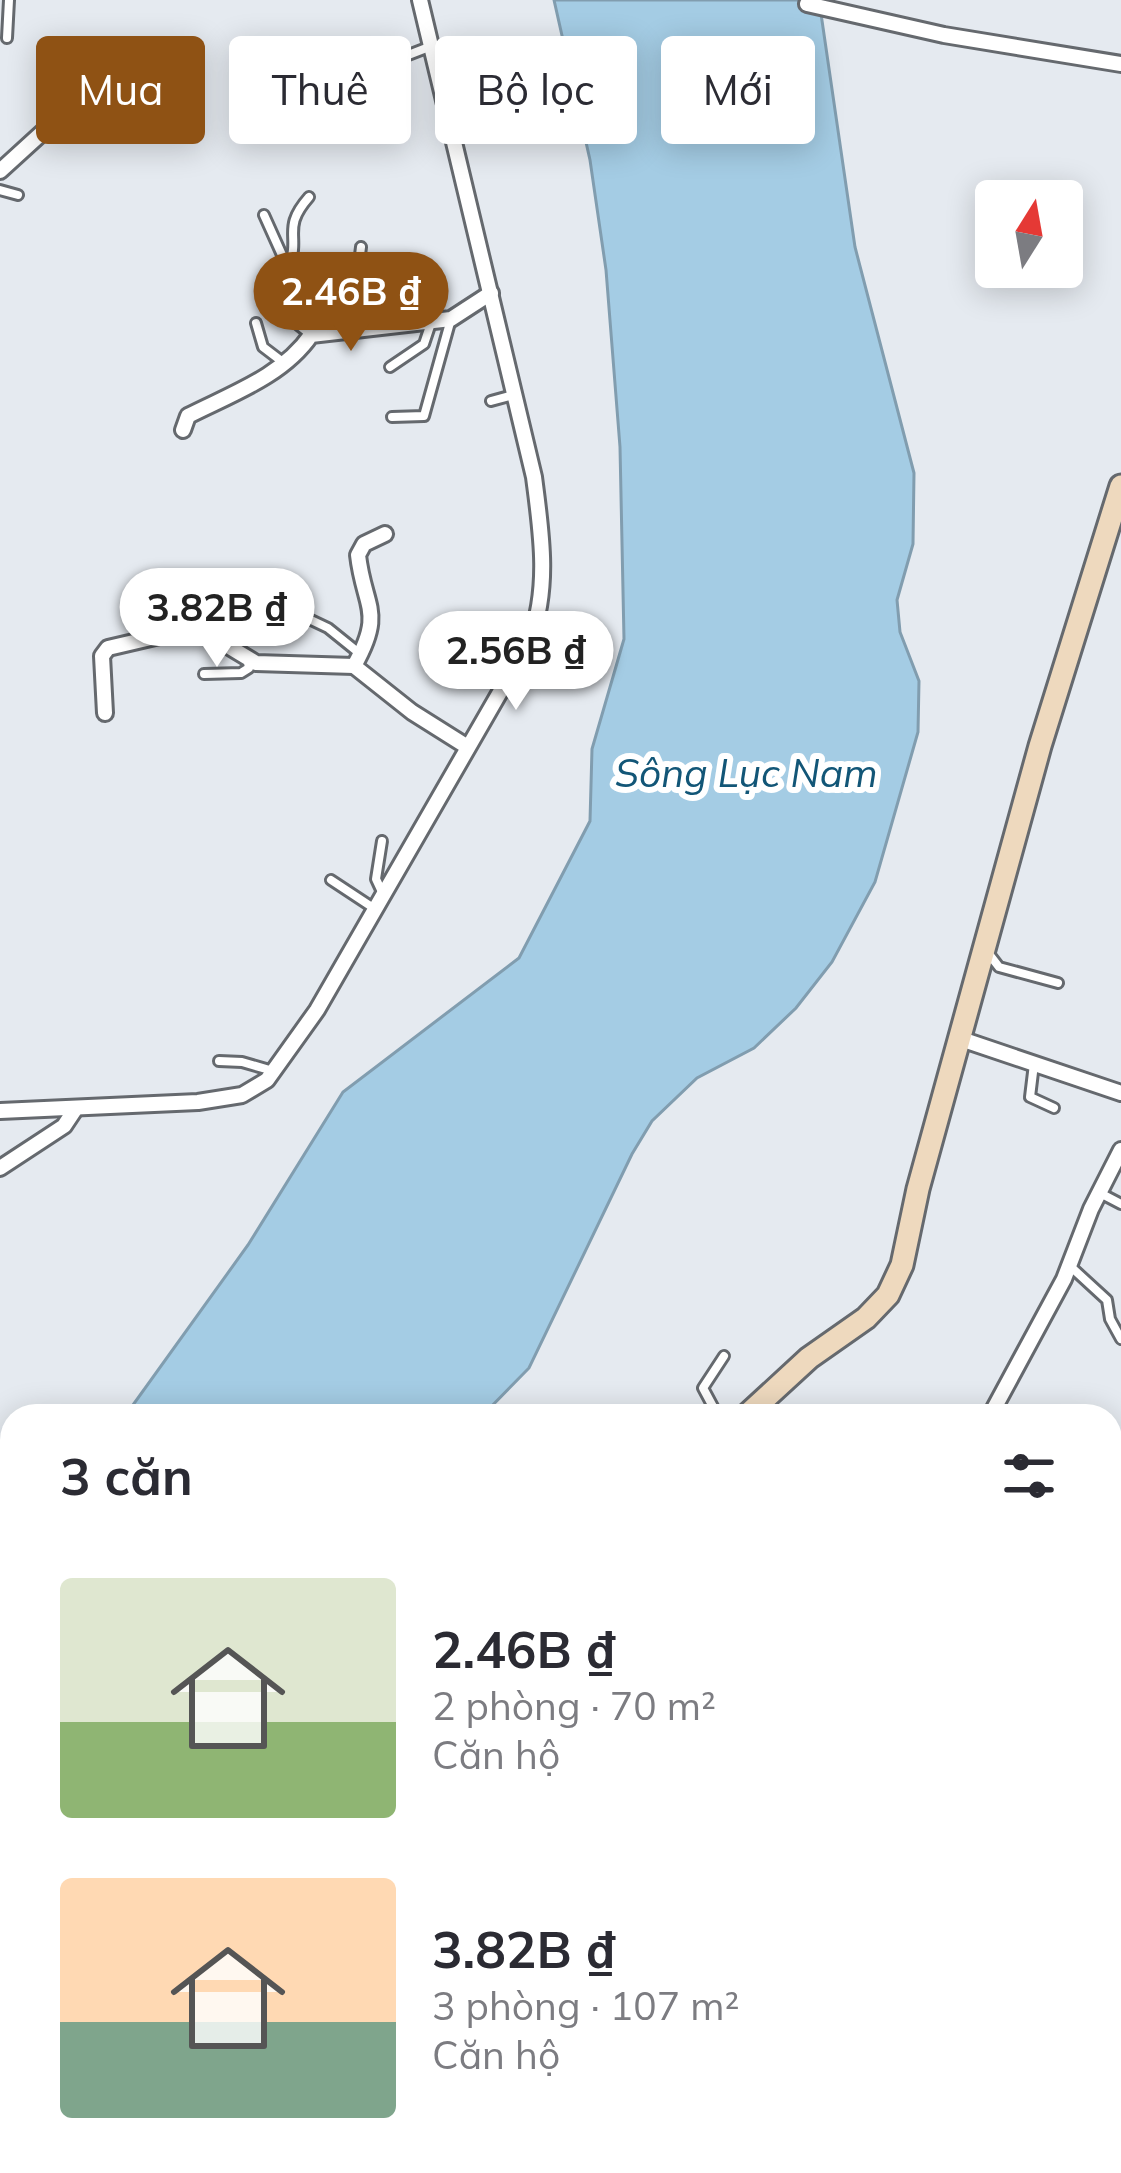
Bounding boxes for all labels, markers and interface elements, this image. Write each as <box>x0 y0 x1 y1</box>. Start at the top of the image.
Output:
chip: Mua <box>36 36 205 144</box>
chip: Thuê <box>229 36 411 144</box>
chip: Bộ lọc <box>435 36 637 144</box>
chip: Mới <box>661 36 815 144</box>
north arrow <box>975 180 1083 288</box>
map controls <box>975 180 1083 288</box>
pin: 2.46B ₫ <box>240 252 462 354</box>
text: 2.46B ₫ <box>281 266 421 315</box>
pin: 3.82B ₫ <box>106 568 328 670</box>
text: 3.82B ₫ <box>147 582 287 631</box>
pin: 2.56B ₫ <box>405 611 627 713</box>
text: 2.56B ₫ <box>446 625 586 674</box>
water label: Sông Lục Nam <box>615 748 877 797</box>
icon: filters <box>996 1443 1062 1509</box>
text: 3 căn <box>60 1444 193 1508</box>
text: 2.46B ₫ <box>432 1617 616 1681</box>
icon: home <box>156 1626 300 1770</box>
text: 2 phòng · 70 m² <box>432 1681 716 1730</box>
text: Căn hộ <box>432 1730 560 1779</box>
text: 3.82B ₫ <box>432 1917 616 1981</box>
icon: home <box>156 1926 300 2070</box>
text: 3 phòng · 107 m² <box>432 1981 739 2030</box>
text: Căn hộ <box>432 2030 560 2079</box>

